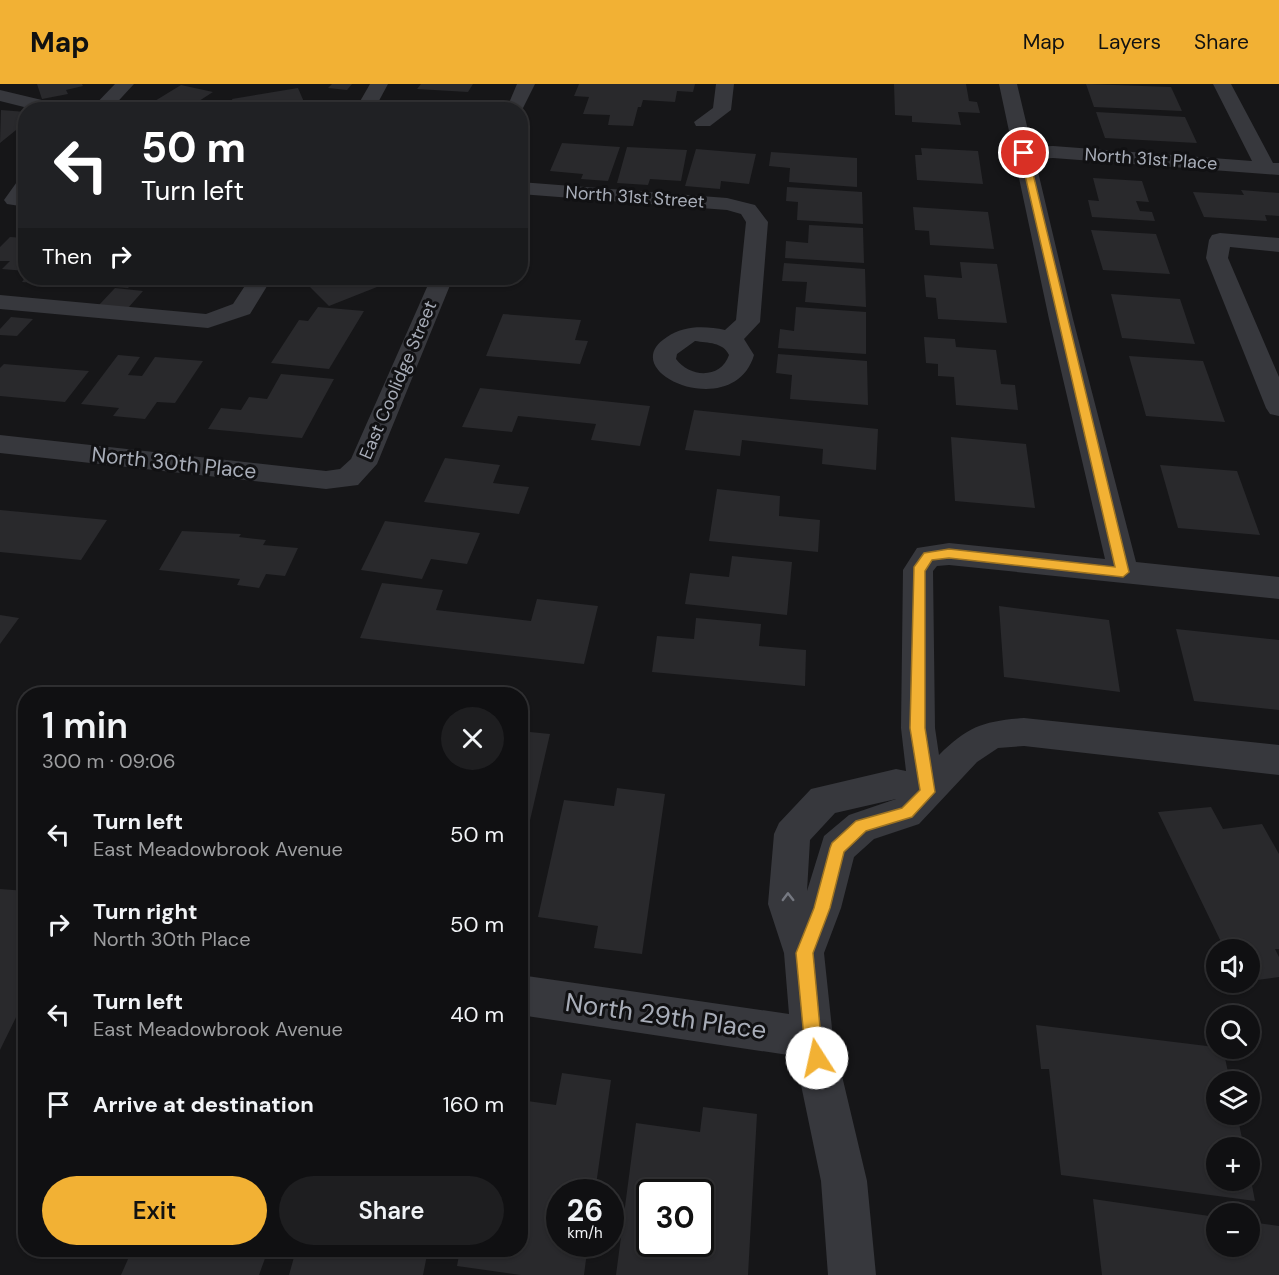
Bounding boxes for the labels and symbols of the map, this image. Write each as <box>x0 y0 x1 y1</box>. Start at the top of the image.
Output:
pin <box>998 127 1049 178</box>
street label: North 31st Place <box>1084 142 1218 176</box>
street label: North 31st Street <box>565 180 705 214</box>
street label: East Coolidge Street <box>354 297 442 463</box>
street label: North 30th Place <box>90 440 258 486</box>
one-way arrow <box>782 893 794 902</box>
street label: North 29th Place <box>563 985 769 1047</box>
position arrow <box>785 1026 849 1090</box>
speed limit sign: 30 <box>636 1179 714 1257</box>

